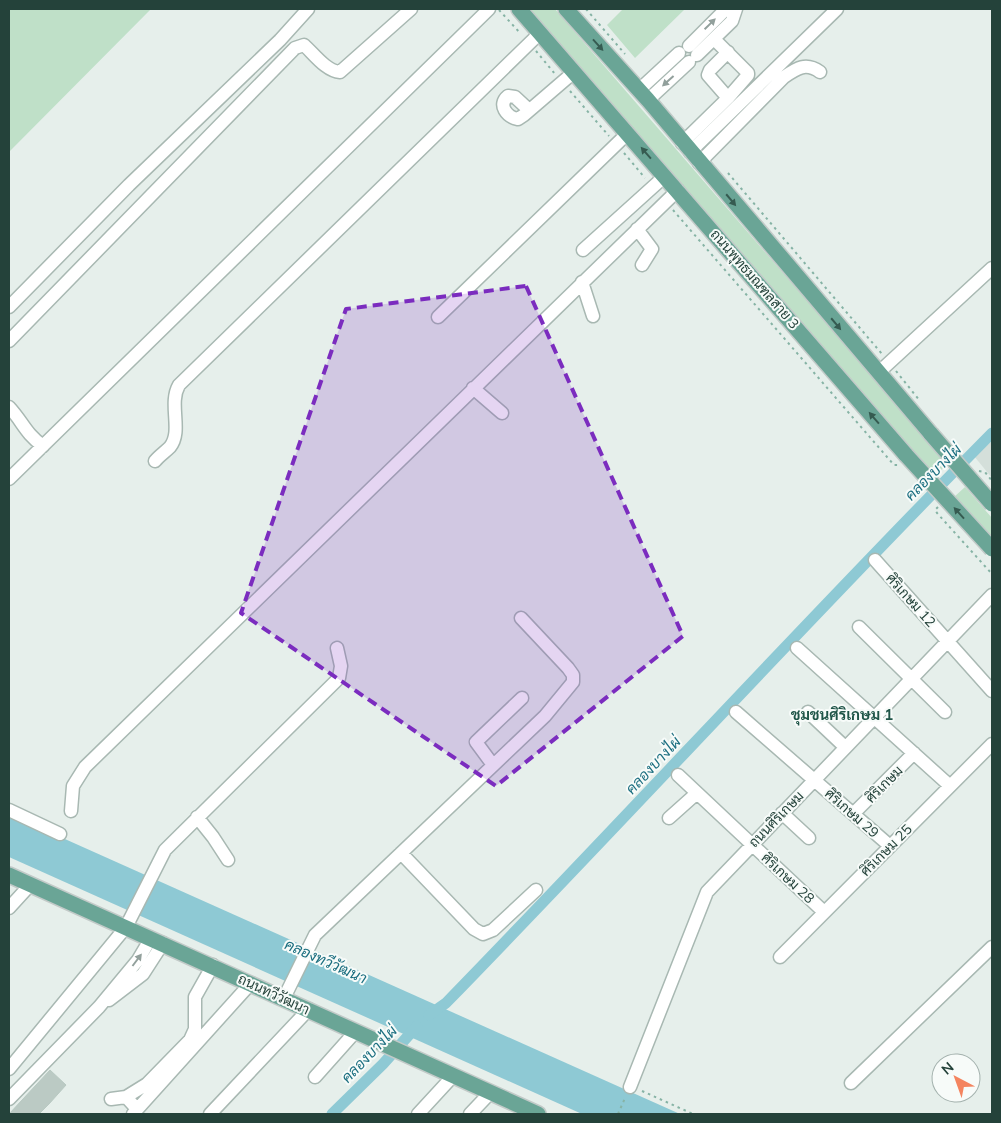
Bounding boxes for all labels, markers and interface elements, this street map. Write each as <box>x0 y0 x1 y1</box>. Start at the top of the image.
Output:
one-way arrow <box>704 18 716 30</box>
one-way arrow <box>592 39 604 51</box>
one-way arrow <box>663 75 675 87</box>
one-way arrow <box>640 147 651 160</box>
one-way arrow <box>725 194 737 206</box>
street label: ถนนพุทธมณฑลสาย 3 <box>706 226 803 333</box>
one-way arrow <box>831 317 842 330</box>
one-way arrow <box>869 411 880 424</box>
water label: คลองบางไผ่ <box>901 439 966 504</box>
one-way arrow <box>953 507 965 519</box>
street label: ศิริเกษม 12 <box>882 569 940 631</box>
district label: ชุมชนศิริเกษม 1 <box>791 705 893 726</box>
water label: คลองบางไผ่ <box>621 731 685 798</box>
street label: ศิริเกษม <box>861 761 907 807</box>
street label: ศิริเกษม 29 <box>821 785 883 841</box>
street label: ถนนศิริเกษม <box>745 787 807 851</box>
street label: ศิริเกษม 25 <box>856 820 916 880</box>
street label: ศิริเกษม 28 <box>758 849 818 907</box>
water label: คลองทวีวัฒนา <box>282 934 370 988</box>
one-way arrow <box>132 953 142 967</box>
street label: ถนนทวีวัฒนา <box>235 970 313 1018</box>
water label: คลองบางไผ่ <box>337 1021 402 1087</box>
north arrow <box>931 1053 981 1103</box>
text: N <box>938 1058 957 1078</box>

